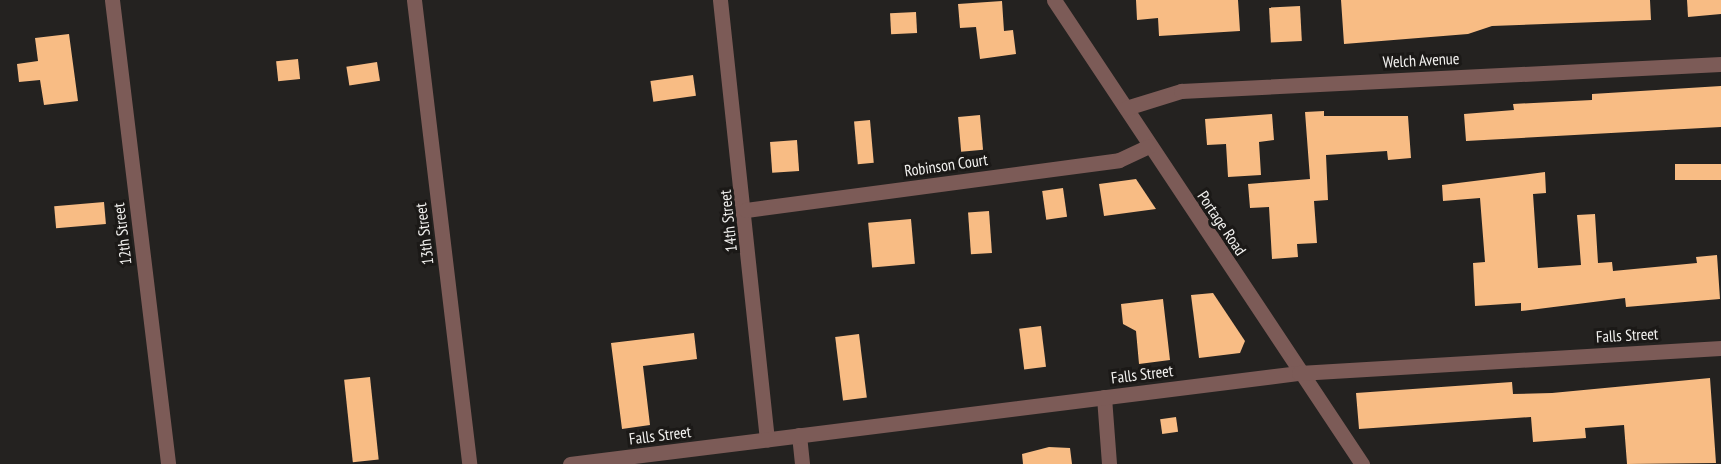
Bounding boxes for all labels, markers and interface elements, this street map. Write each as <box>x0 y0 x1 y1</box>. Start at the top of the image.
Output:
street label: Welch Avenue <box>1382 48 1460 72</box>
street label: Robinson Court <box>903 150 989 180</box>
street label: Portage Road <box>1194 187 1250 259</box>
street label: 14th Street <box>715 189 741 253</box>
street label: 12th Street <box>109 202 135 266</box>
street label: 13th Street <box>411 202 437 266</box>
street label: Falls Street <box>1595 324 1659 346</box>
street label: Falls Street <box>1110 361 1174 387</box>
street label: Falls Street <box>628 422 692 448</box>

